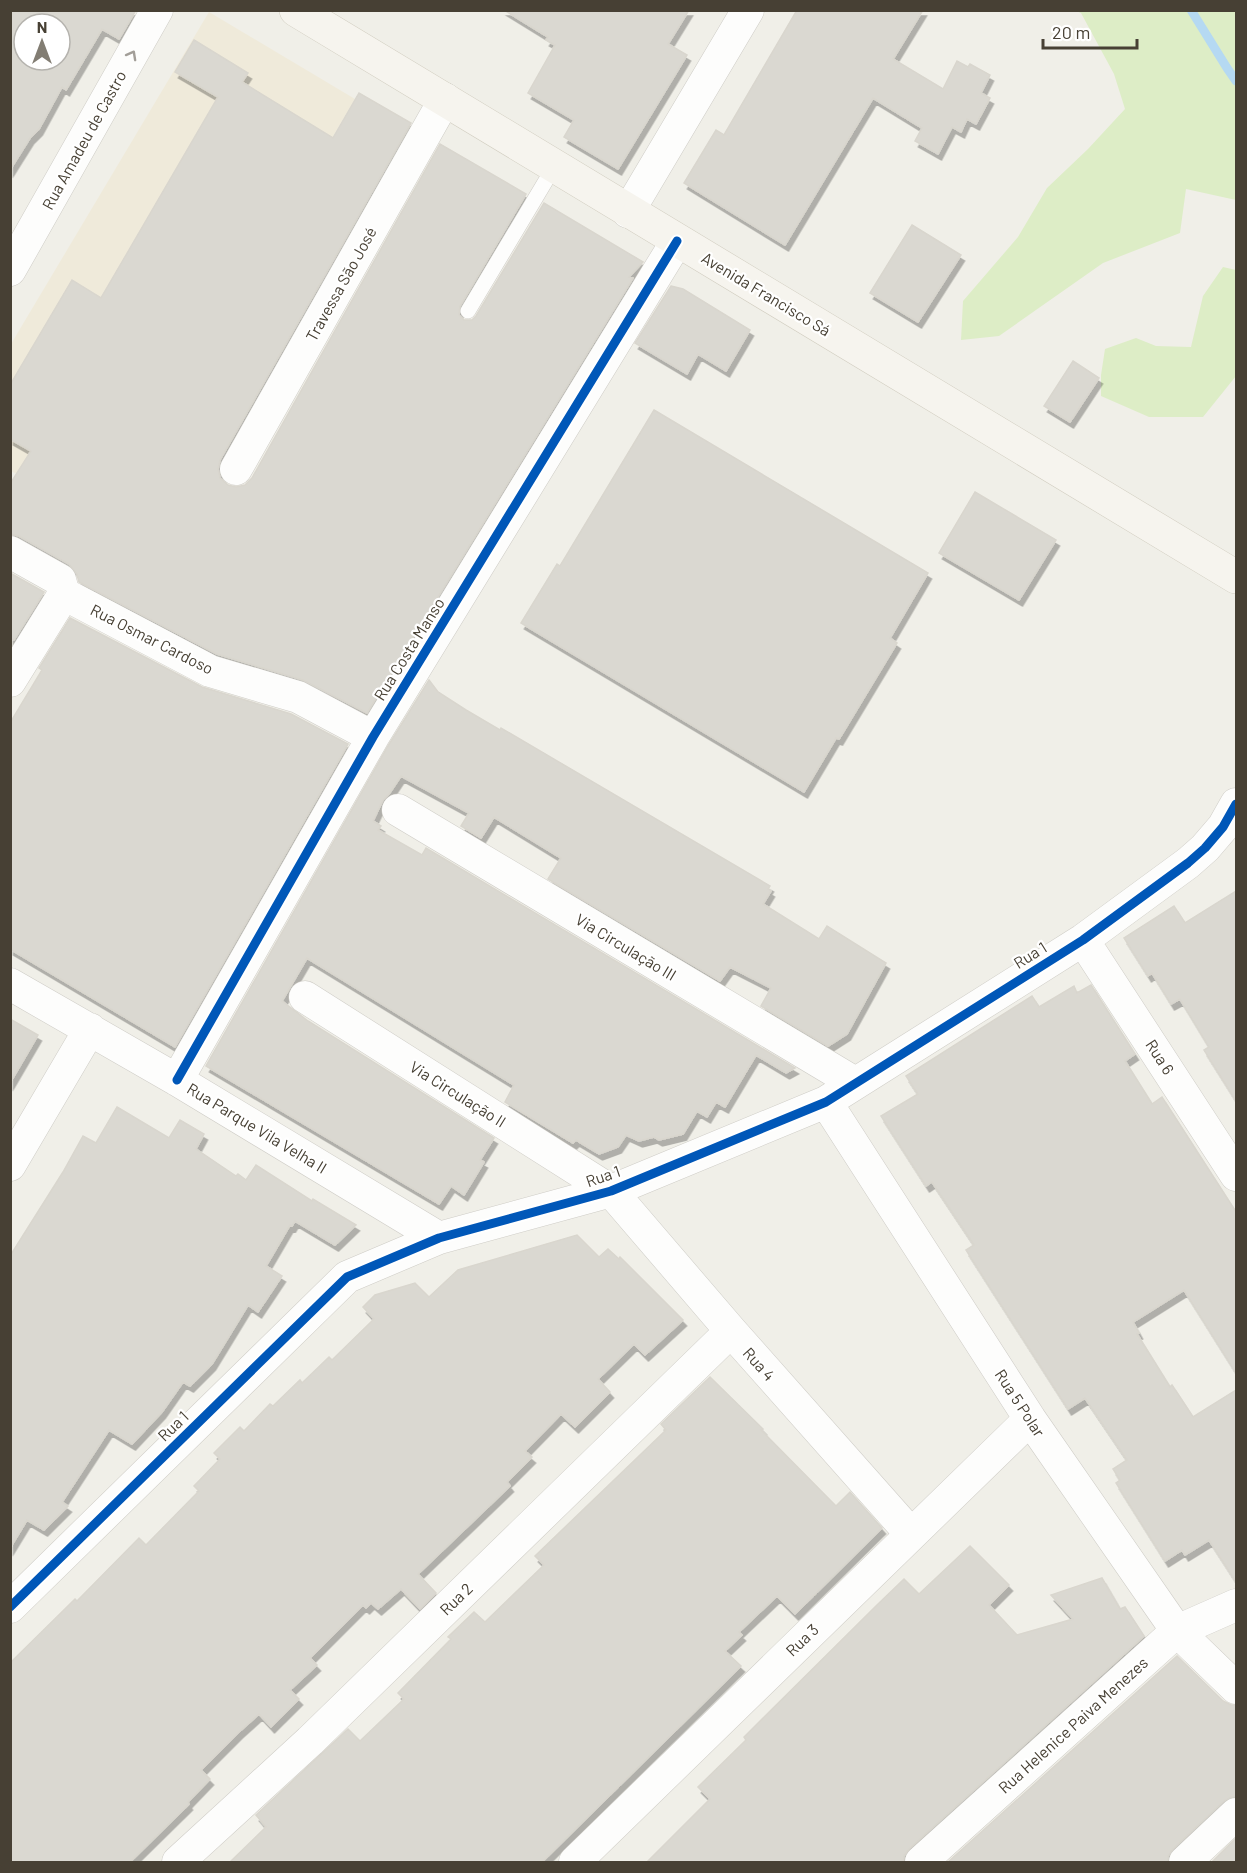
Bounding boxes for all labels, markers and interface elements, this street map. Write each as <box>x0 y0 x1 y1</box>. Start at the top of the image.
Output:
north arrow <box>12 12 72 72</box>
scale bar <box>1043 12 1138 50</box>
text: N <box>37 17 47 36</box>
text: 20 m <box>1052 21 1090 43</box>
one-way arrow <box>125 51 136 61</box>
street label: Rua Amadeu de Castro <box>37 67 130 213</box>
street label: Travessa São José <box>301 223 380 344</box>
street label: Avenida Francisco Sá <box>698 248 834 340</box>
street label: Rua Costa Manso <box>369 594 448 704</box>
street label: Rua Osmar Cardoso <box>88 599 217 678</box>
street label: Via Circulação III <box>573 909 680 984</box>
street label: Rua 1 <box>1010 937 1050 972</box>
street label: Rua 6 <box>1142 1036 1179 1078</box>
street label: Via Circulação II <box>407 1056 510 1131</box>
street label: Rua Parque Vila Velha II <box>184 1078 331 1177</box>
street label: Rua 1 <box>583 1161 623 1190</box>
street label: Rua 4 <box>739 1343 779 1384</box>
street label: Rua 5 Polar <box>992 1365 1049 1440</box>
street label: Rua 1 <box>153 1407 192 1445</box>
street label: Rua 2 <box>435 1578 476 1619</box>
street label: Rua 3 <box>781 1620 822 1660</box>
street label: Rua Helenice Paiva Menezes <box>994 1653 1151 1797</box>

